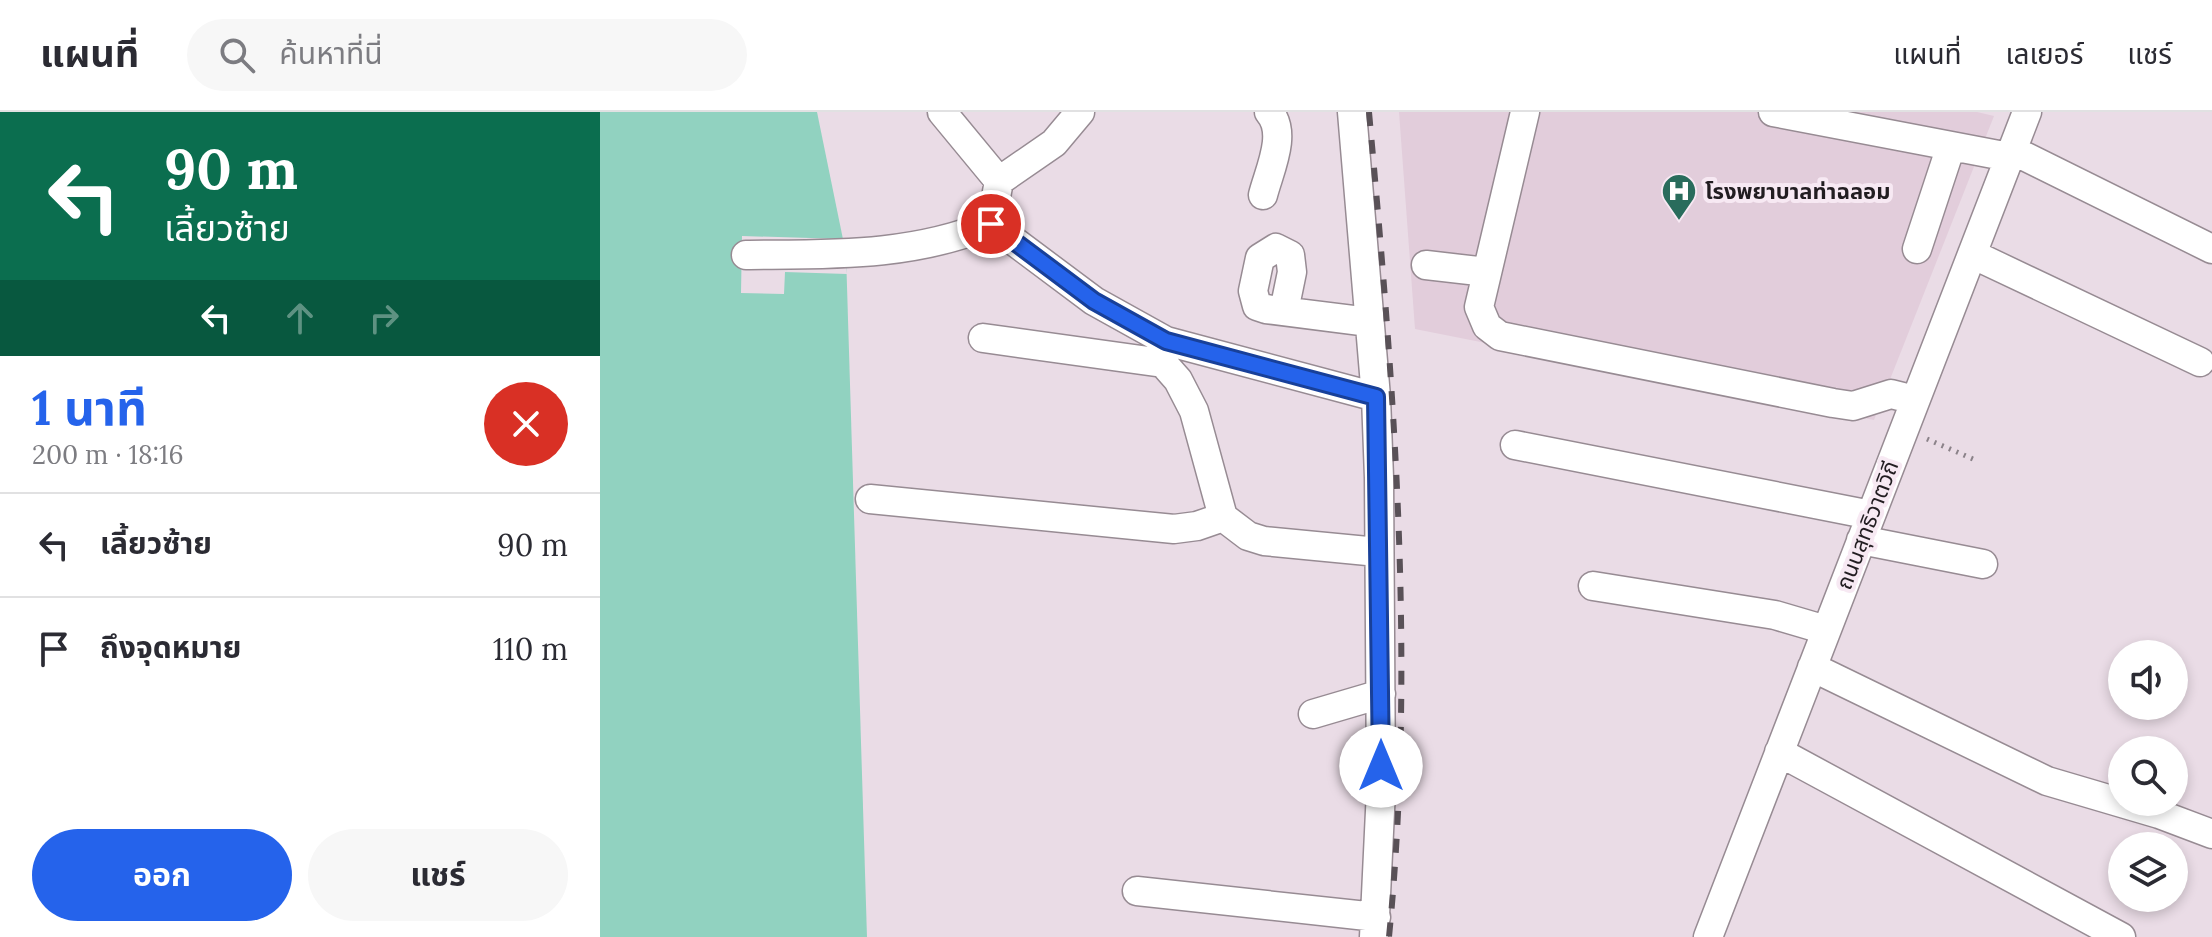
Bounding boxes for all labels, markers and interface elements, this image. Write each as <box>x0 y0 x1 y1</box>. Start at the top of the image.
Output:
search box <box>187 19 747 91</box>
text: แผนที่ <box>40 29 139 77</box>
icon: search <box>215 33 259 77</box>
text: ค้นหาที่นี่ <box>279 34 383 72</box>
text: แผนที่ <box>1893 36 1962 72</box>
text: เลเยอร์ <box>2006 36 2083 72</box>
text: แชร์ <box>2127 36 2172 72</box>
text: 90 m <box>164 133 298 204</box>
icon: left <box>32 144 136 248</box>
hospital icon: โรงพยาบาลท่าฉลอม <box>1660 172 1698 222</box>
place label: โรงพยาบาลท่าฉลอม <box>1705 177 1890 205</box>
pin <box>957 190 1025 258</box>
icon: arrive <box>969 202 1013 246</box>
text: เลี้ยวซ้าย <box>164 205 290 251</box>
icon: left <box>194 296 238 340</box>
icon: ahead <box>278 296 322 340</box>
icon: right <box>362 296 406 340</box>
text: 1 นาที <box>32 377 147 438</box>
button: close <box>484 382 568 466</box>
text: 200 m · 18:16 <box>32 438 184 471</box>
street label: ถนนสุทธิวาตวิถี <box>1830 457 1904 593</box>
icon: left <box>32 523 76 567</box>
text: เลี้ยวซ้าย <box>100 524 212 562</box>
text: 90 m <box>497 526 568 564</box>
icon: arrive <box>32 627 76 671</box>
text: ถึงจุดหมาย <box>100 628 241 666</box>
text: 110 m <box>493 630 568 668</box>
map controls <box>2108 640 2188 912</box>
button: sound <box>2108 640 2188 720</box>
position arrow <box>1339 724 1423 808</box>
button: search <box>2108 736 2188 816</box>
button: ออก <box>32 829 292 921</box>
button: แชร์ <box>308 829 568 921</box>
button: layers <box>2108 832 2188 912</box>

